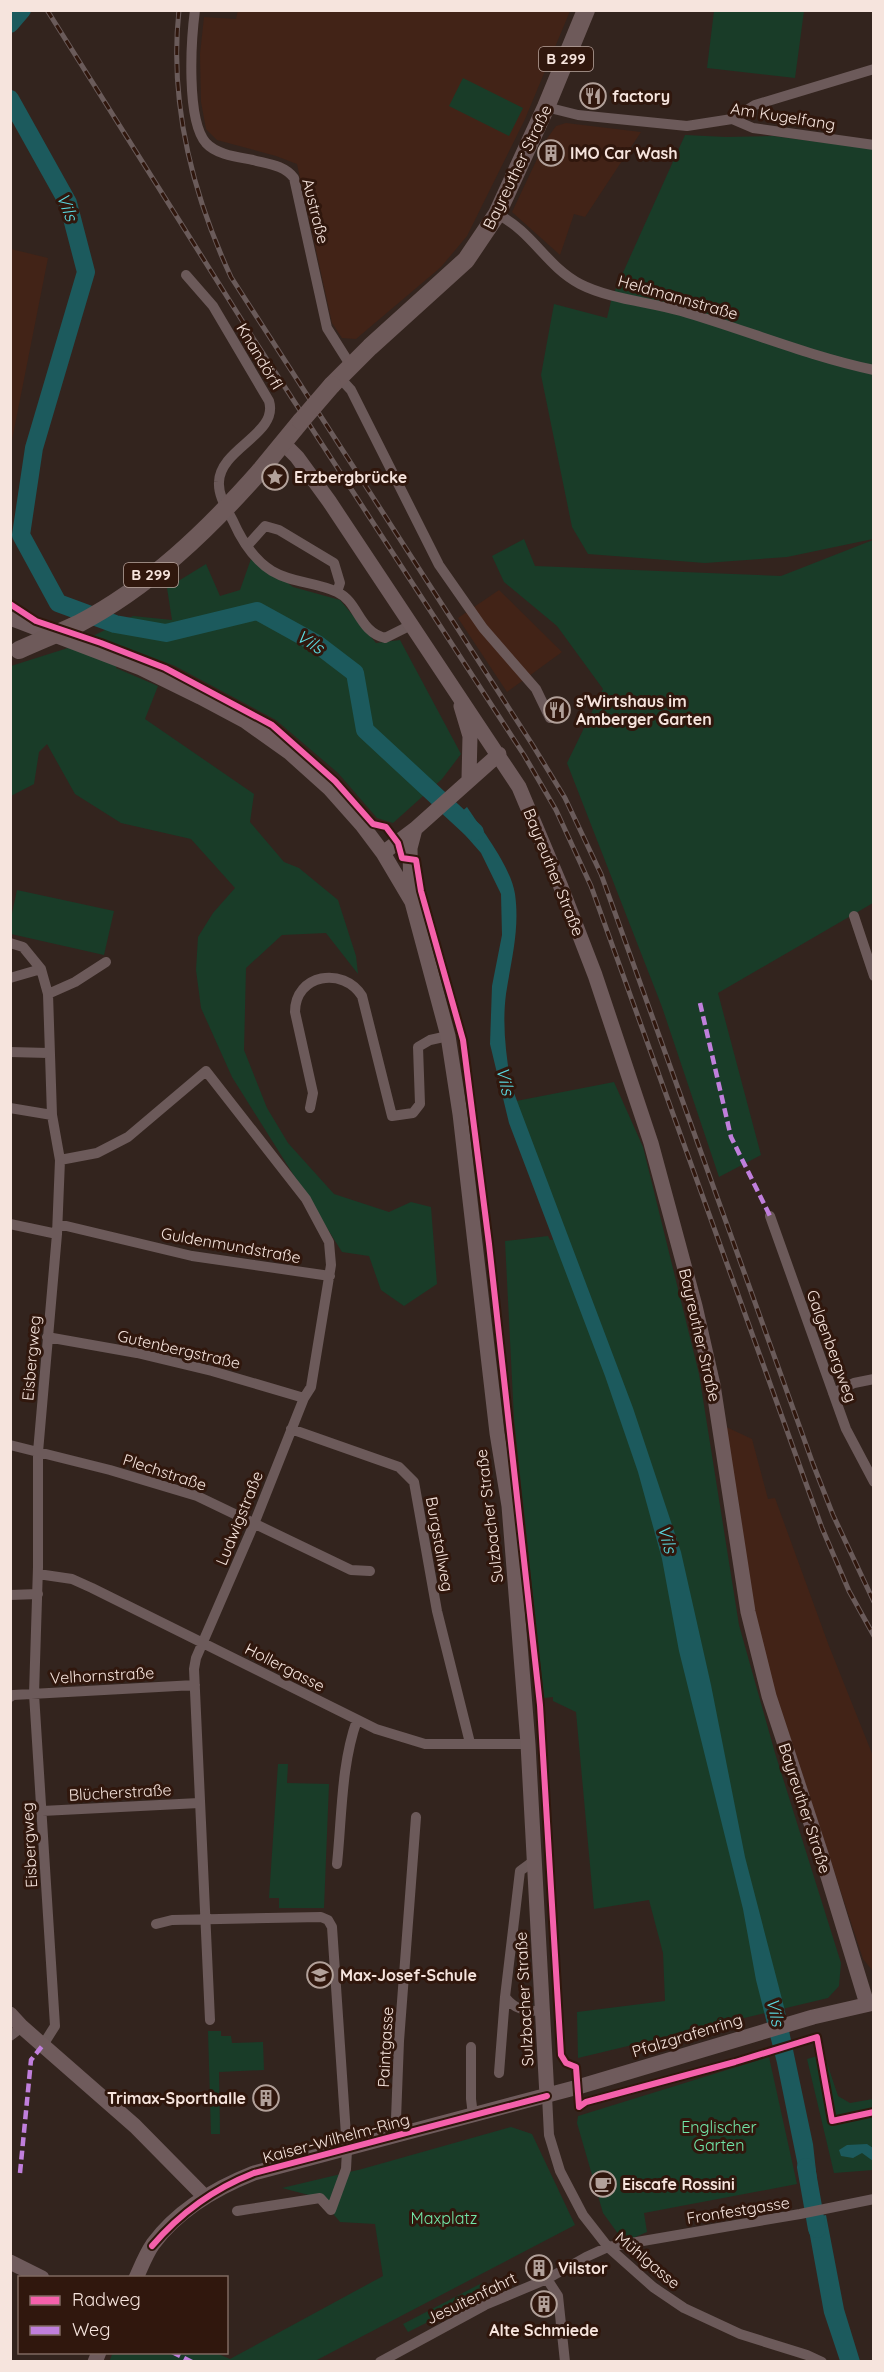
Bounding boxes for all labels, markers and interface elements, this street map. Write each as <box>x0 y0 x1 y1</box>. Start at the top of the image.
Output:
road number: B 299 <box>539 47 593 71</box>
restaurant icon: factory <box>578 81 608 111</box>
place label: factory <box>612 86 670 106</box>
street label: Am Kugelfang <box>729 98 837 134</box>
street label: Bayreuther Straße <box>478 101 556 233</box>
building icon: IMO Car Wash <box>536 138 566 168</box>
place label: IMO Car Wash <box>570 143 678 163</box>
street label: Austraße <box>298 176 334 246</box>
water label: Vils <box>52 189 84 226</box>
street label: Heldmannstraße <box>616 270 740 324</box>
street label: Knandörfl <box>232 319 288 393</box>
place icon: Erzbergbrücke <box>260 462 290 492</box>
place label: Erzbergbrücke <box>294 467 407 487</box>
road number: B 299 <box>124 563 178 587</box>
water label: Vils <box>292 624 330 660</box>
place label: s'Wirtshaus im Amberger Garten <box>576 691 712 729</box>
restaurant icon: s'Wirtshaus im Amberger Garten <box>542 695 572 725</box>
street label: Bayreuther Straße <box>519 805 589 939</box>
water label: Vils <box>491 1064 520 1099</box>
street label: Guldenmundstraße <box>159 1223 303 1267</box>
street label: Bayreuther Straße <box>675 1266 725 1404</box>
street label: Galgenbergweg <box>802 1287 862 1405</box>
street label: Eisbergweg <box>17 1314 45 1402</box>
street label: Gutenbergstraße <box>116 1325 242 1373</box>
street label: Sulzbacher Straße <box>471 1448 507 1584</box>
street label: Plechstraße <box>121 1449 209 1495</box>
street label: Ludwigstraße <box>211 1468 267 1568</box>
street label: Burgstallweg <box>422 1495 458 1593</box>
water label: Vils <box>653 1522 683 1557</box>
street label: Hollergasse <box>242 1638 328 1696</box>
street label: Velhornstraße <box>49 1662 155 1688</box>
street label: Bayreuther Straße <box>774 1740 836 1876</box>
street label: Blücherstraße <box>68 1779 172 1805</box>
street label: Eisbergweg <box>17 1802 41 1888</box>
street label: Sulzbacher Straße <box>510 1931 538 2067</box>
school or university icon: Max-Josef-Schule <box>305 1960 335 1990</box>
place label: Max-Josef-Schule <box>340 1965 477 1985</box>
water label: Vils <box>761 1995 790 2030</box>
street label: Paintgasse <box>373 2006 397 2088</box>
street label: Pfalzgrafenring <box>629 2009 745 2061</box>
building icon: Trimax-Sporthalle <box>251 2083 281 2113</box>
place label: Trimax-Sporthalle <box>107 2088 246 2108</box>
street label: Kaiser-Wilhelm-Ring <box>260 2109 412 2167</box>
park label: Englischer Garten <box>681 2117 757 2155</box>
cafe icon: Eiscafe Rossini <box>588 2169 618 2199</box>
place label: Eiscafe Rossini <box>622 2174 735 2194</box>
street label: Fronfestgasse <box>685 2192 791 2228</box>
park label: Maxplatz <box>411 2208 477 2228</box>
street label: Mühlgasse <box>611 2227 685 2293</box>
building icon: Vilstor <box>524 2253 554 2283</box>
place label: Vilstor <box>558 2258 608 2278</box>
street label: Jesuitenfahrt <box>423 2268 519 2328</box>
legend <box>18 2276 228 2354</box>
text: Radweg <box>72 2288 141 2311</box>
building icon: Alte Schmiede <box>529 2289 559 2319</box>
text: Weg <box>72 2318 110 2341</box>
place label: Alte Schmiede <box>489 2320 599 2340</box>

